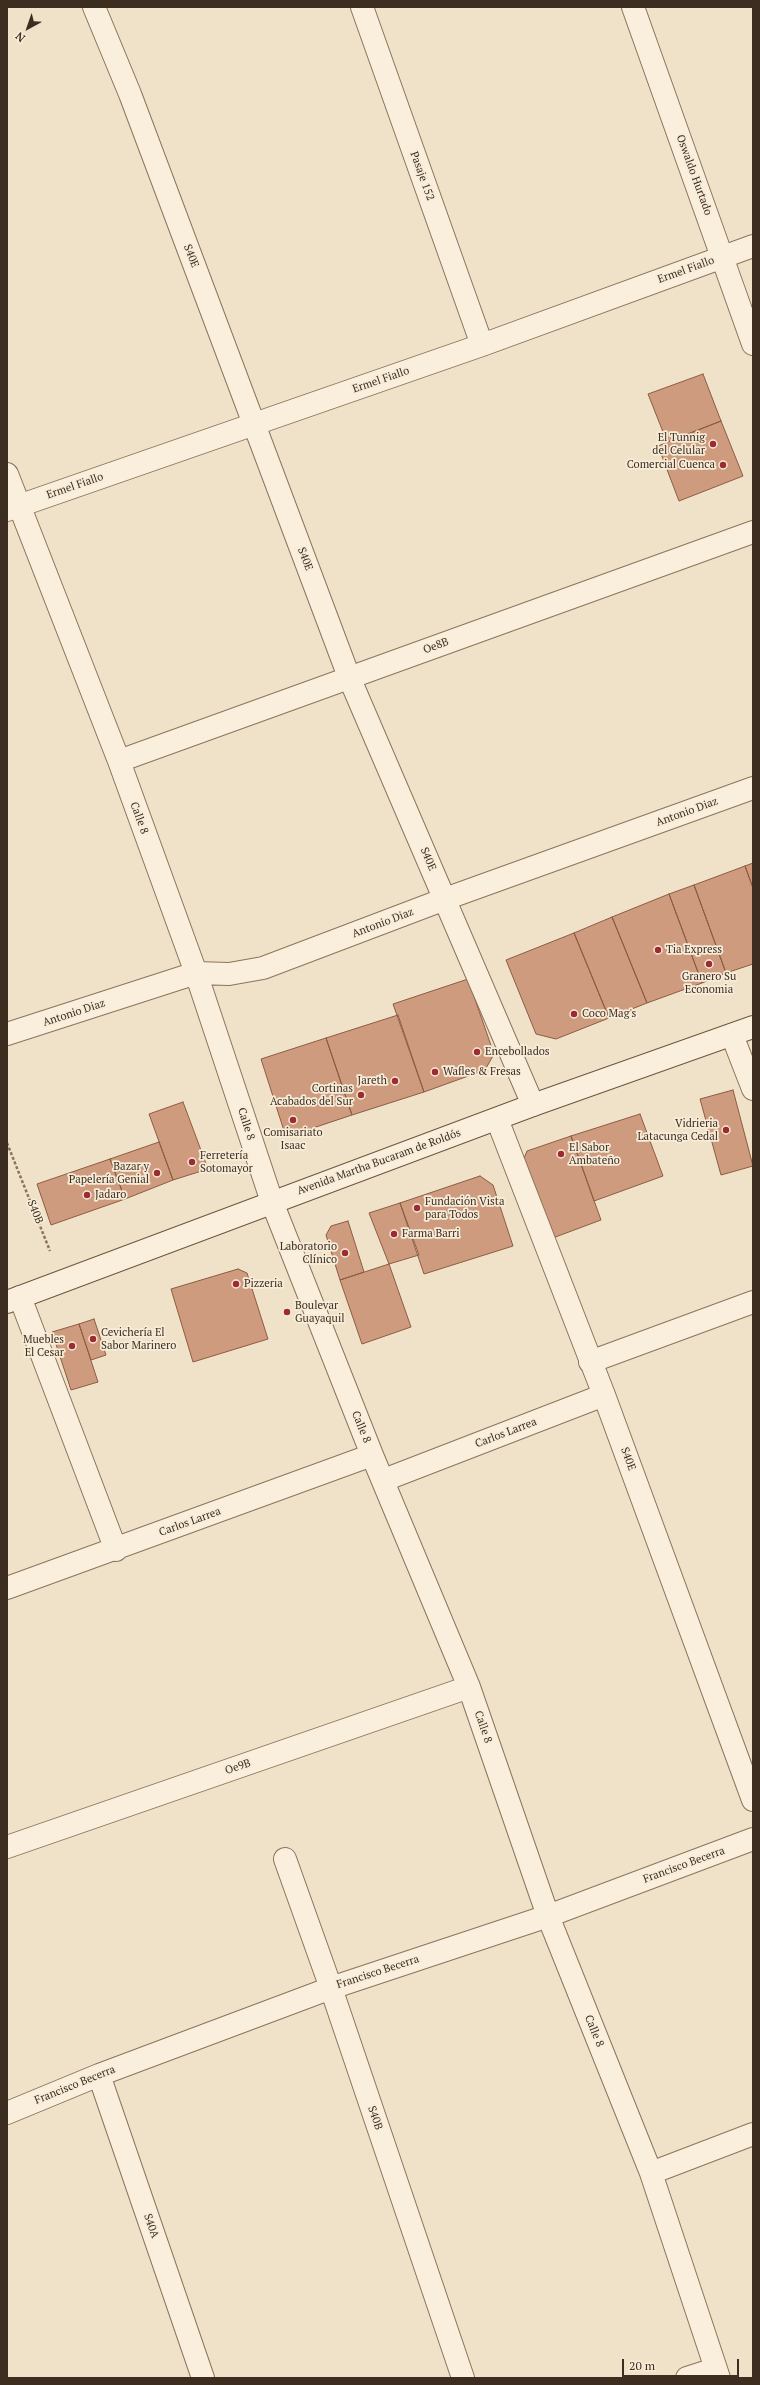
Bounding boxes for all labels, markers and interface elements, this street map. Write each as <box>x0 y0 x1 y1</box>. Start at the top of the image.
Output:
north arrow <box>8 8 48 48</box>
text: N <box>13 29 28 45</box>
street label: Oswaldo Hurtado <box>673 133 715 217</box>
street label: Pasaje 152 <box>407 150 437 202</box>
street label: S40E <box>181 242 201 270</box>
street label: Ermel Fiallo <box>656 254 716 286</box>
street label: Ermel Fiallo <box>351 364 411 396</box>
place label: El Tunnig del Celular <box>652 431 705 457</box>
marker: El Tunnig del Celular <box>708 439 718 449</box>
place label: Comercial Cuenca <box>627 458 715 472</box>
marker: Comercial Cuenca <box>718 460 728 470</box>
street label: Ermel Fiallo <box>45 470 105 502</box>
street label: S40E <box>295 545 315 573</box>
street label: Oe8B <box>421 635 451 657</box>
street label: Antonio Diaz <box>654 795 720 829</box>
street label: Calle 8 <box>127 800 151 836</box>
street label: S40E <box>417 845 439 873</box>
street label: Antonio Diaz <box>350 905 416 941</box>
place label: Tia Express <box>666 943 722 957</box>
marker: Tia Express <box>653 945 663 955</box>
marker: Granero Su Economia <box>704 959 714 969</box>
place label: Granero Su Economia <box>682 970 736 996</box>
street label: Antonio Diaz <box>41 997 107 1029</box>
place label: Coco Mag's <box>582 1007 636 1021</box>
marker: Coco Mag's <box>569 1009 579 1019</box>
place label: Encebollados <box>485 1045 550 1059</box>
marker: Encebollados <box>472 1047 482 1057</box>
place label: Wafles & Fresas <box>443 1065 521 1079</box>
marker: Wafles & Fresas <box>430 1067 440 1077</box>
place label: Jareth <box>357 1074 387 1088</box>
marker: Jareth <box>390 1076 400 1086</box>
place label: Cortinas Acabados del Sur <box>270 1082 353 1108</box>
marker: Cortinas Acabados del Sur <box>356 1090 366 1100</box>
street label: Calle 8 <box>235 1106 257 1142</box>
marker: Comisariato Isaac <box>288 1115 298 1125</box>
place label: Vidrieria Latacunga Cedal <box>637 1117 718 1143</box>
marker: Vidrieria Latacunga Cedal <box>721 1125 731 1135</box>
place label: Comisariato Isaac <box>263 1126 323 1152</box>
street label: Avenida Martha Bucaram de Roldós <box>295 1126 463 1198</box>
place label: El Sabor Ambateño <box>569 1141 620 1167</box>
place label: Ferretería Sotomayor <box>200 1149 253 1175</box>
marker: El Sabor Ambateño <box>556 1149 566 1159</box>
marker: Ferretería Sotomayor <box>187 1157 197 1167</box>
place label: Bazar y Papelería Genial <box>69 1160 149 1186</box>
marker: Bazar y Papelería Genial <box>152 1168 162 1178</box>
place label: Jadaro <box>95 1188 126 1202</box>
marker: Jadaro <box>82 1190 92 1200</box>
place label: Fundación Vista para Todos <box>425 1195 504 1221</box>
street label: S40B <box>24 1198 46 1226</box>
marker: Fundación Vista para Todos <box>412 1203 422 1213</box>
place label: Farma Barri <box>402 1227 460 1241</box>
marker: Farma Barri <box>389 1229 399 1239</box>
place label: Laboratorio Clínico <box>280 1240 337 1266</box>
marker: Laboratorio Clínico <box>340 1248 350 1258</box>
place label: Pizzeria <box>244 1277 283 1291</box>
marker: Pizzeria <box>231 1279 241 1289</box>
place label: Boulevar Guayaquil <box>295 1299 345 1325</box>
marker: Boulevar Guayaquil <box>282 1307 292 1317</box>
place label: Cevichería El Sabor Marinero <box>101 1326 176 1352</box>
place label: Muebles El Cesar <box>23 1333 64 1359</box>
marker: Cevichería El Sabor Marinero <box>88 1334 98 1344</box>
marker: Muebles El Cesar <box>67 1341 77 1351</box>
street label: Calle 8 <box>349 1409 373 1445</box>
street label: Carlos Larrea <box>473 1415 539 1451</box>
street label: S40E <box>618 1445 638 1473</box>
street label: Carlos Larrea <box>157 1505 223 1539</box>
street label: Calle 8 <box>471 1709 495 1745</box>
street label: Oe9B <box>223 1756 253 1778</box>
street label: Francisco Becerra <box>641 1844 727 1886</box>
street label: Francisco Becerra <box>335 1952 421 1992</box>
street label: Calle 8 <box>582 2013 606 2049</box>
street label: Francisco Becerra <box>33 2063 117 2107</box>
street label: S40B <box>365 2104 385 2132</box>
street label: S40A <box>141 2212 161 2240</box>
scale bar <box>624 2351 741 2377</box>
text: 20 m <box>629 2358 655 2373</box>

